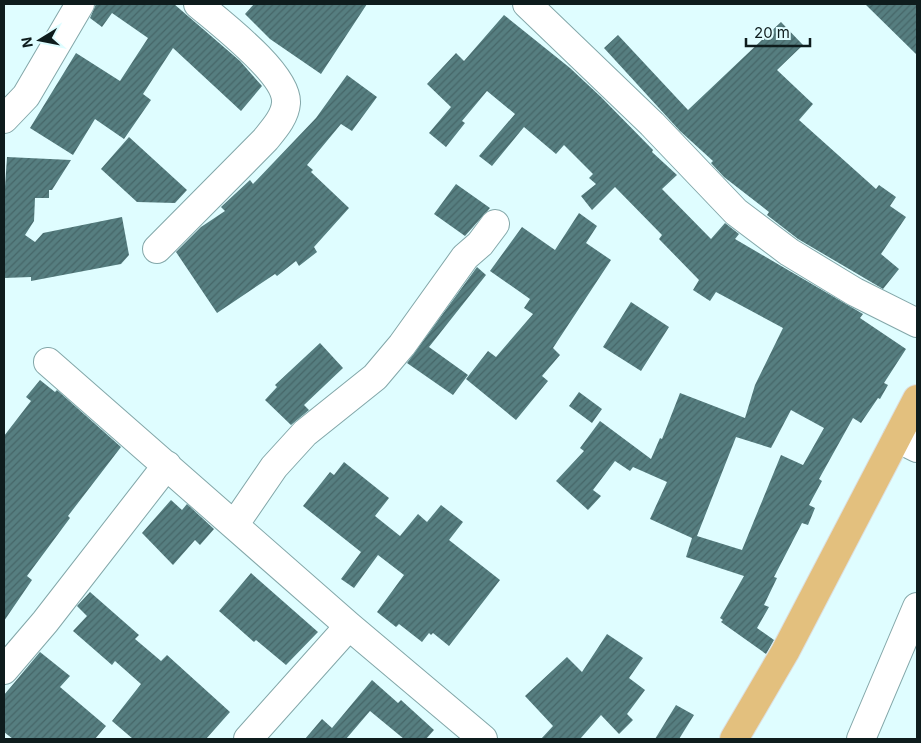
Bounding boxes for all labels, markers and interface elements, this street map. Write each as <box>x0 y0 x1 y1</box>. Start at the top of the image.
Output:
north arrow <box>15 15 65 65</box>
scale bar <box>746 15 810 47</box>
text: 20 m <box>754 23 790 42</box>
text: N <box>17 36 36 49</box>

